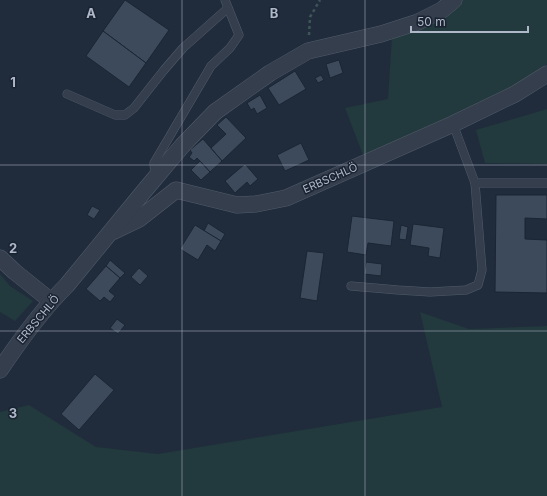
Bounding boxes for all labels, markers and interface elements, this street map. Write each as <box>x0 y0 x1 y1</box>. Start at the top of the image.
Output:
text: A <box>86 5 96 21</box>
text: B <box>270 5 279 21</box>
scale bar <box>411 8 528 34</box>
text: 50 m <box>417 14 446 29</box>
text: 1 <box>10 74 16 90</box>
street label: ERBSCHLÖ <box>300 160 360 196</box>
text: 2 <box>9 240 17 256</box>
street label: ERBSCHLÖ <box>14 292 62 346</box>
text: 3 <box>9 405 17 421</box>

